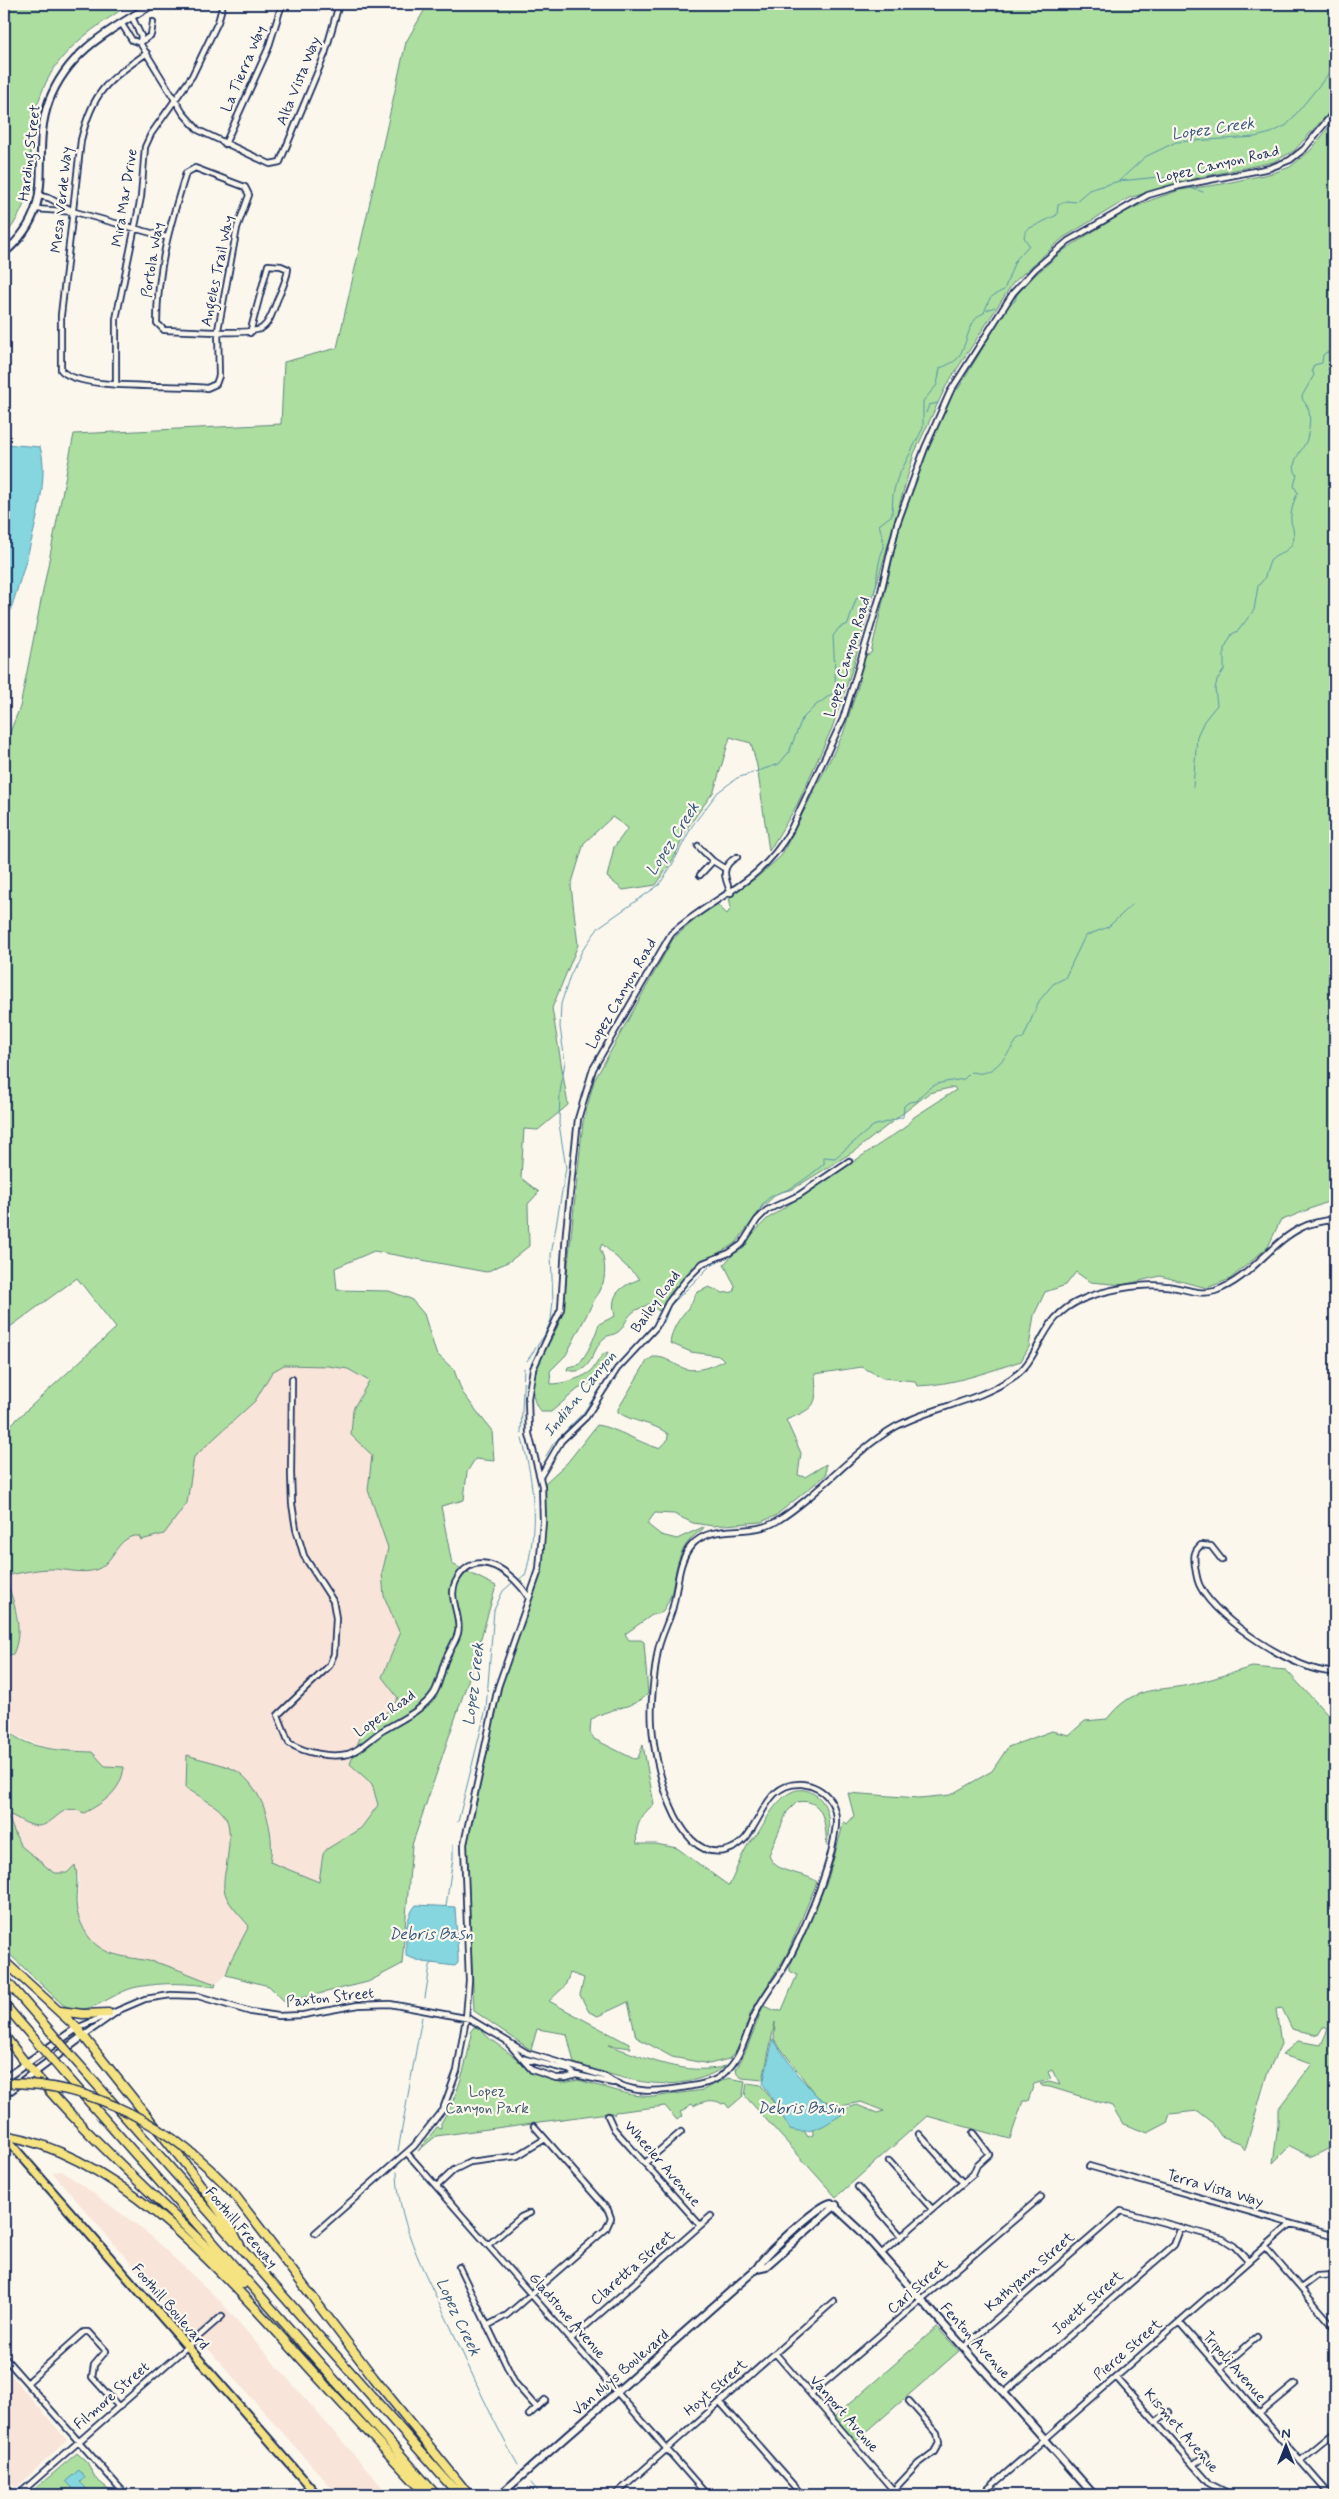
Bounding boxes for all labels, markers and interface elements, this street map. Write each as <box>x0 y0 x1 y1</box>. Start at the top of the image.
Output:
street label: La Tierra Way <box>217 23 271 115</box>
street label: Alta Vista Way <box>272 33 326 128</box>
street label: Harding Street <box>14 104 47 203</box>
water label: Lopez Creek <box>1170 113 1256 145</box>
street label: Lopez Canyon Road <box>1155 141 1281 189</box>
street label: Mesa Verde Way <box>46 146 78 254</box>
street label: Mira Mar Drive <box>107 147 143 249</box>
street label: Angeles Trail Way <box>196 213 241 329</box>
street label: Portola Way <box>137 221 169 299</box>
street label: Lopez Canyon Road <box>820 594 876 720</box>
water label: Lopez Creek <box>641 798 705 880</box>
street label: Lopez Canyon Road <box>582 935 662 1053</box>
street label: Bailey Road <box>627 1267 685 1337</box>
water label: Indian Canyon <box>539 1347 621 1441</box>
water label: Lopez Creek <box>458 1641 490 1727</box>
street label: Lopez Road <box>350 1686 420 1742</box>
water label: Debris Basn <box>389 1924 473 1945</box>
street label: Paxton Street <box>285 1983 375 2013</box>
park label: Lopez Canyon Park <box>445 2082 529 2119</box>
water label: Debris Basin <box>757 2098 845 2119</box>
street label: Wheeler Avenue <box>619 2117 705 2211</box>
street label: Terra Vista Way <box>1164 2166 1266 2212</box>
street label: Foothill Freeway <box>200 2183 282 2273</box>
street label: Claretta Street <box>587 2226 680 2310</box>
street label: Kathyann Street <box>981 2227 1079 2316</box>
street label: Carl Street <box>883 2255 953 2319</box>
street label: Foothill Boulevard <box>127 2259 213 2355</box>
street label: Jouett Street <box>1048 2266 1128 2340</box>
street label: Gladstone Avenue <box>524 2269 610 2363</box>
water label: Lopez Creek <box>431 2275 485 2359</box>
street label: Fenton Avenue <box>935 2299 1015 2383</box>
street label: Pierce Street <box>1089 2315 1167 2385</box>
street label: Van Nuys Boulevard <box>568 2325 674 2421</box>
street label: Tripoli Avenue <box>1198 2327 1270 2407</box>
street label: Hoyt Street <box>680 2355 752 2421</box>
street label: Filmore Street <box>70 2357 154 2434</box>
street label: Vanport Avenue <box>805 2371 883 2457</box>
street label: Kismet Avenue <box>1139 2385 1223 2477</box>
north arrow <box>1262 2422 1312 2472</box>
text: N <box>1281 2425 1291 2443</box>

